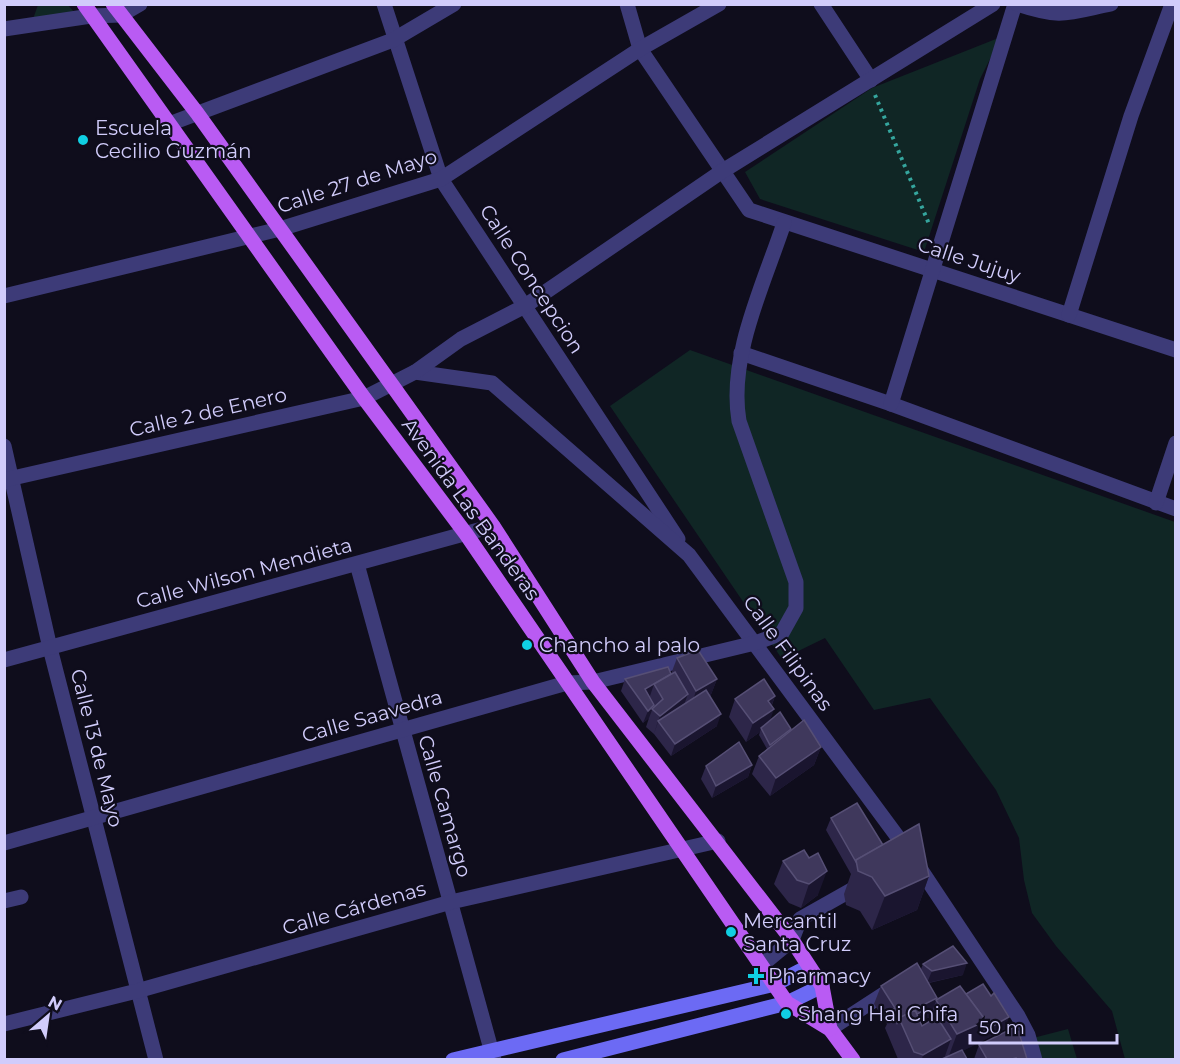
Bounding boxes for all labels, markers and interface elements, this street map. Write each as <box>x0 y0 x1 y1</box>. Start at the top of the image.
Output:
place label: Escuela Cecilio Guzmán <box>95 116 252 163</box>
marker: Escuela Cecilio Guzmán <box>76 133 90 147</box>
street label: Calle 27 de Mayo <box>274 144 440 218</box>
street label: Calle Concepcion <box>475 200 589 358</box>
street label: Calle Jujuy <box>914 232 1024 288</box>
street label: Calle 2 de Enero <box>127 382 289 442</box>
street label: Avenida Las Banderas <box>397 413 545 605</box>
street label: Calle Wilson Mendieta <box>133 533 355 613</box>
street label: Calle Filipinas <box>738 591 838 716</box>
place label: Chancho al palo <box>539 633 700 657</box>
marker: Chancho al palo <box>520 638 534 652</box>
street label: Calle 13 de Mayo <box>66 666 128 830</box>
street label: Calle Saavedra <box>299 685 445 747</box>
street label: Calle Camargo <box>413 732 477 880</box>
street label: Calle Cárdenas <box>279 876 429 940</box>
place label: Mercantil Santa Cruz <box>743 909 851 956</box>
marker: Mercantil Santa Cruz <box>724 925 738 939</box>
place label: Pharmacy <box>768 964 871 988</box>
marker: Pharmacy <box>749 969 763 983</box>
north arrow <box>18 986 78 1046</box>
text: N <box>45 992 65 1015</box>
place label: Shang Hai Chifa <box>798 1002 958 1026</box>
marker: Shang Hai Chifa <box>779 1007 793 1021</box>
scale bar <box>970 1007 1117 1045</box>
text: 50 m <box>979 1017 1025 1039</box>

